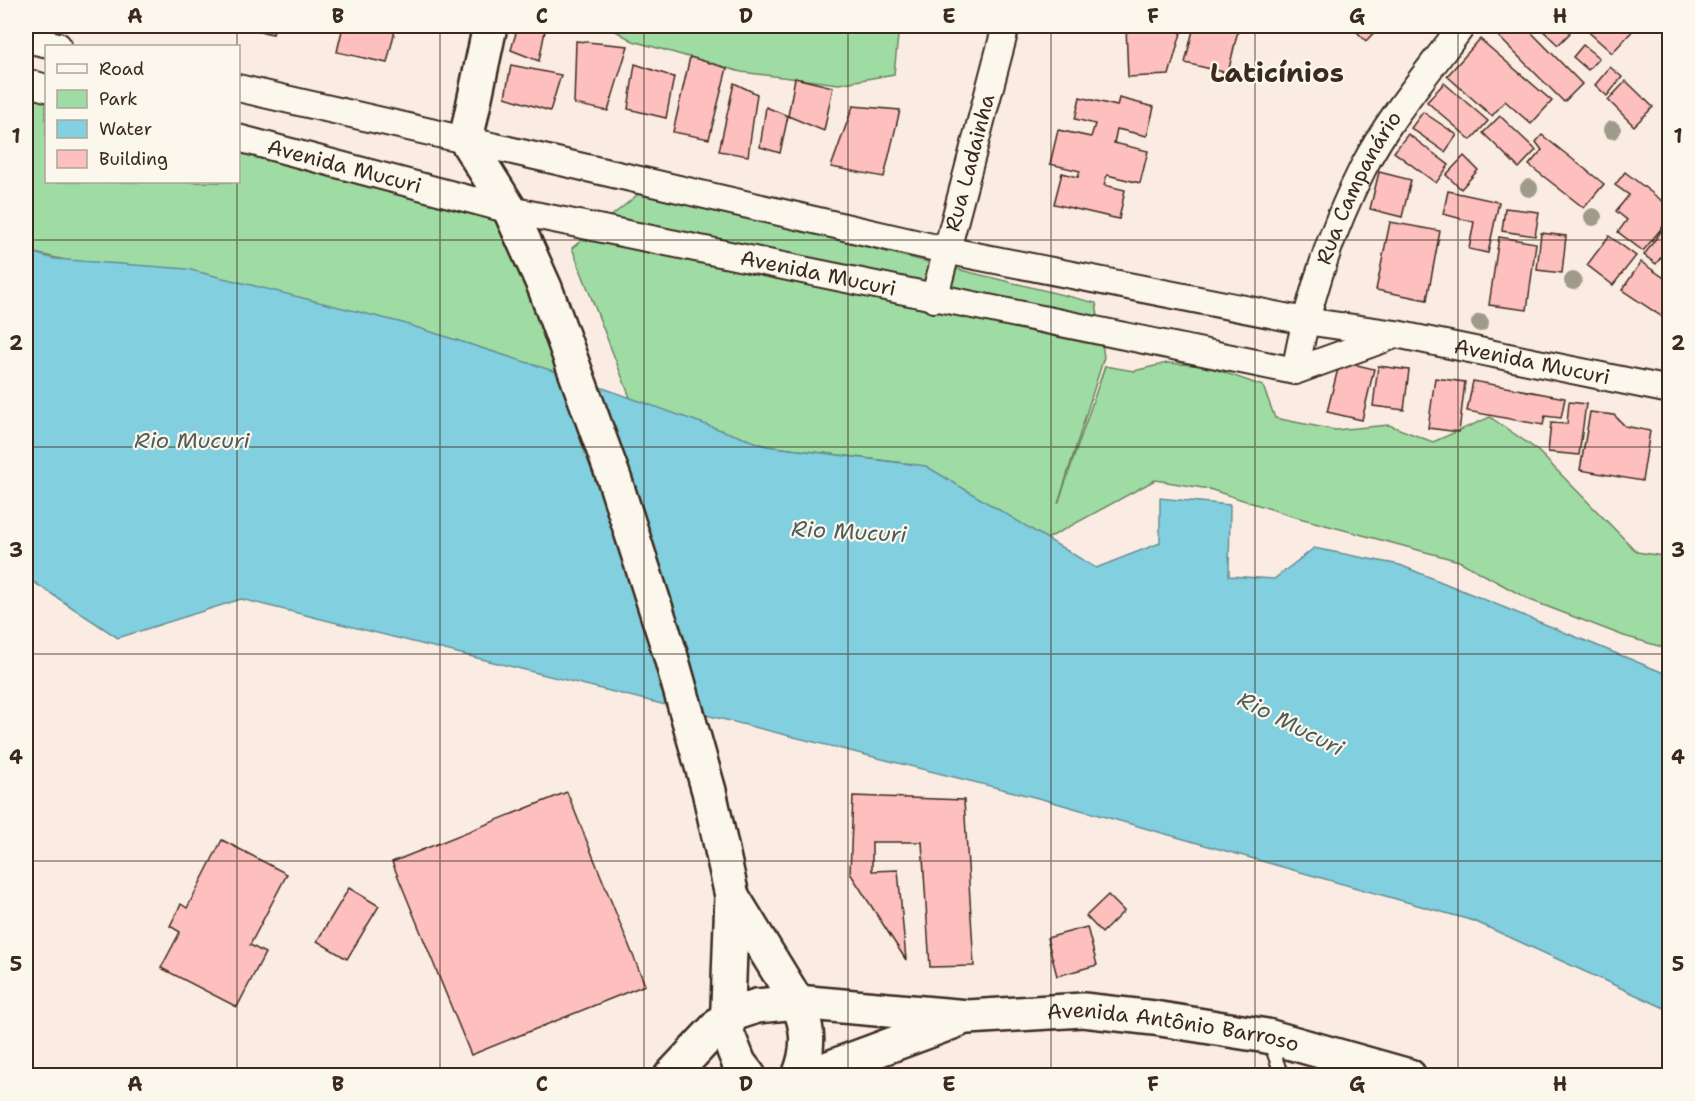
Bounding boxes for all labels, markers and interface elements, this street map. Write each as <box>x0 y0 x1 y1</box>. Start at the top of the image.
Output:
text: A <box>127 3 143 29</box>
text: B <box>332 3 344 29</box>
text: C <box>536 3 548 29</box>
text: D <box>739 3 753 29</box>
text: E <box>942 3 956 29</box>
text: F <box>1147 3 1159 29</box>
text: G <box>1349 3 1365 29</box>
text: H <box>1553 3 1567 29</box>
legend <box>45 45 240 183</box>
district label: Laticínios <box>1210 54 1344 91</box>
text: Road <box>99 57 144 81</box>
text: Park <box>99 87 138 111</box>
street label: Rua Ladainha <box>938 91 1001 234</box>
street label: Rua Campanário <box>1310 105 1408 268</box>
text: Water <box>99 117 152 141</box>
text: 1 <box>11 123 21 149</box>
text: 1 <box>1673 123 1683 149</box>
street label: Avenida Mucuri <box>264 132 425 200</box>
text: Building <box>99 147 168 171</box>
street label: Avenida Mucuri <box>738 244 899 303</box>
text: 2 <box>9 330 23 356</box>
text: 2 <box>1671 330 1685 356</box>
street label: Avenida Mucuri <box>1452 332 1612 391</box>
water label: Rio Mucuri <box>134 426 250 455</box>
water label: Rio Mucuri <box>791 514 908 549</box>
text: 3 <box>9 537 23 563</box>
text: 3 <box>1671 537 1685 563</box>
water label: Rio Mucuri <box>1233 684 1349 763</box>
text: 4 <box>9 744 23 770</box>
text: 4 <box>1671 744 1685 770</box>
text: 5 <box>10 951 22 977</box>
text: 5 <box>1672 951 1684 977</box>
street label: Avenida Antônio Barroso <box>1046 996 1302 1058</box>
text: A <box>127 1071 143 1097</box>
text: B <box>332 1071 344 1097</box>
text: C <box>536 1071 548 1097</box>
text: D <box>739 1071 753 1097</box>
text: E <box>942 1071 956 1097</box>
text: F <box>1147 1071 1159 1097</box>
text: G <box>1349 1071 1365 1097</box>
text: H <box>1553 1071 1567 1097</box>

